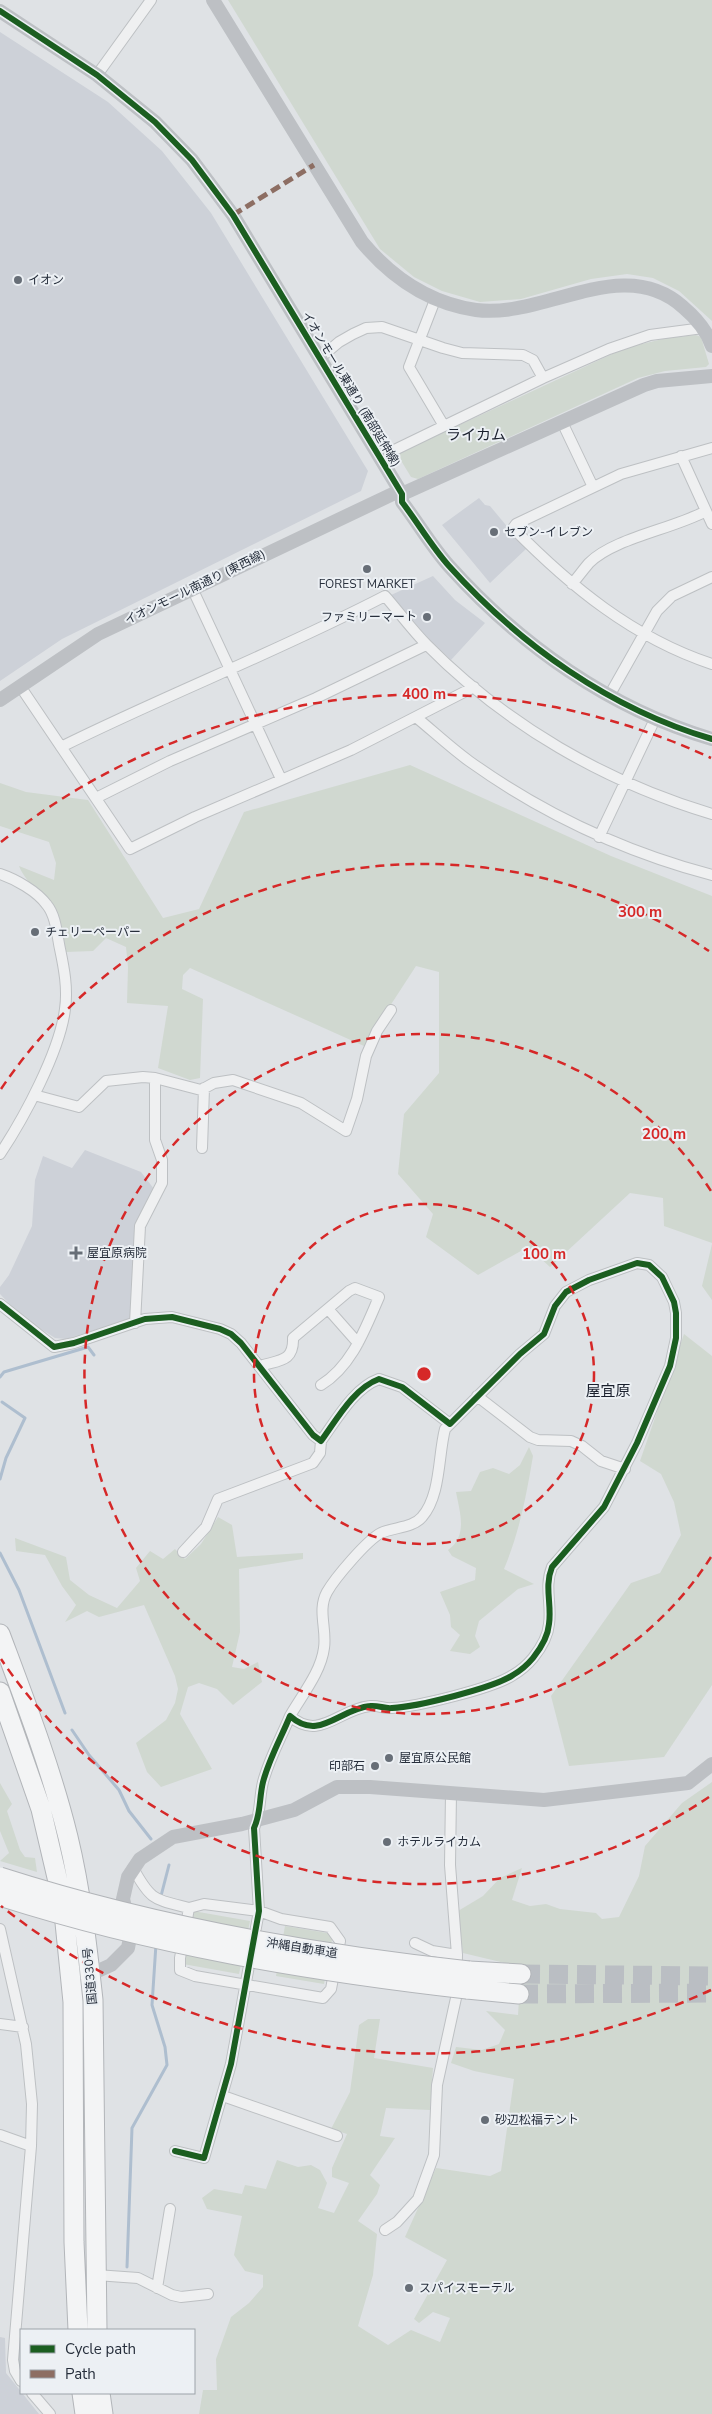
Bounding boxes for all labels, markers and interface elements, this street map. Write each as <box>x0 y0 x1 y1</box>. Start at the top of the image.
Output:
place label: イオン <box>28 272 64 288</box>
marker: イオン <box>12 274 24 286</box>
street label: イオンモール東通り (南部延伸線) <box>298 308 404 470</box>
district label: ライカム <box>446 425 506 445</box>
place label: セブン-イレブン <box>504 524 593 540</box>
marker: セブン-イレブン <box>488 526 500 538</box>
street label: イオンモール南通り (東西線) <box>122 546 268 628</box>
marker: FOREST MARKET <box>361 563 373 575</box>
place label: FOREST MARKET <box>319 576 416 592</box>
place label: ファミリーマート <box>321 609 417 625</box>
marker: ファミリーマート <box>421 611 433 623</box>
text: 400 m <box>402 684 446 704</box>
text: 300 m <box>618 902 662 922</box>
place label: チェリーペーパー <box>45 924 141 940</box>
marker: チェリーペーパー <box>29 926 41 938</box>
text: 200 m <box>642 1124 686 1144</box>
text: 100 m <box>522 1244 566 1264</box>
place label: 屋宜原病院 <box>87 1245 147 1261</box>
marker: 屋宜原病院 <box>69 1246 83 1260</box>
centre of rings <box>415 1365 433 1383</box>
district label: 屋宜原 <box>585 1381 631 1401</box>
place label: 屋宜原公民館 <box>399 1750 471 1766</box>
marker: 屋宜原公民館 <box>383 1752 395 1764</box>
place label: 印部石 <box>329 1758 365 1774</box>
marker: 印部石 <box>369 1760 381 1772</box>
place label: ホテルライカム <box>397 1834 481 1850</box>
marker: ホテルライカム <box>381 1836 393 1848</box>
street label: 沖縄自動車道 <box>265 1934 339 1962</box>
street label: 国道330号 <box>80 1947 100 2005</box>
place label: 砂辺松福テント <box>495 2112 579 2128</box>
marker: 砂辺松福テント <box>479 2114 491 2126</box>
place label: スパイスモーテル <box>419 2280 515 2296</box>
marker: スパイスモーテル <box>403 2282 415 2294</box>
legend <box>20 2329 195 2394</box>
text: Cycle path <box>65 2339 136 2359</box>
text: Path <box>65 2364 96 2384</box>

